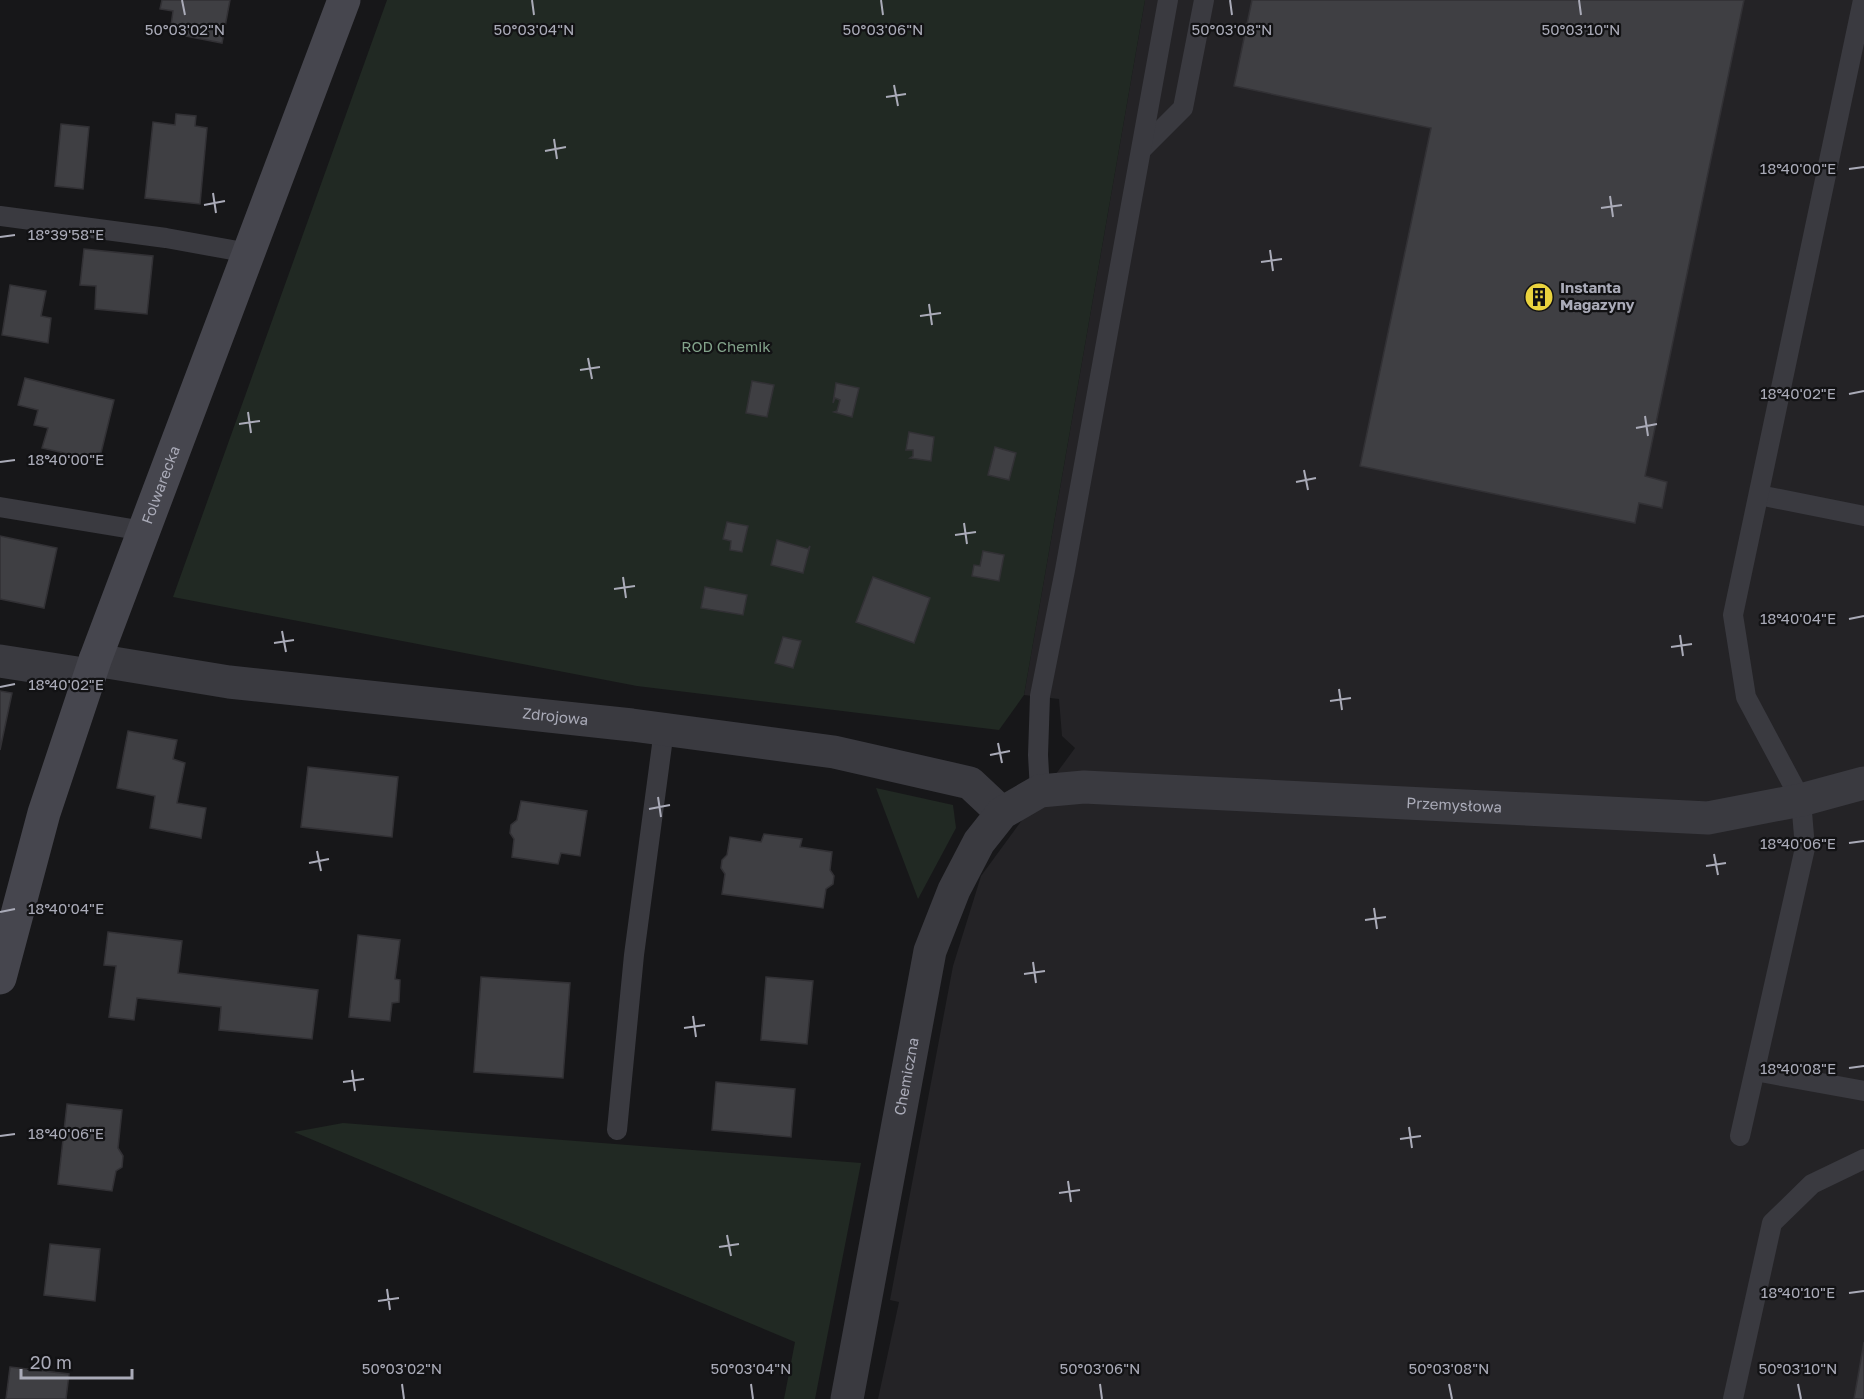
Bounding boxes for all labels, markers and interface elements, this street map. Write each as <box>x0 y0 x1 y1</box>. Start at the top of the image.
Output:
text: 50°03'02"N <box>145 20 225 38</box>
text: 50°03'04"N <box>494 20 574 38</box>
text: 50°03'06"N <box>843 20 923 38</box>
text: 50°03'08"N <box>1192 20 1272 38</box>
text: 50°03'10"N <box>1541 20 1621 38</box>
text: 18°40'00"E <box>1760 159 1836 177</box>
text: 18°39'58"E <box>28 225 104 243</box>
place label: Instanta Magazyny <box>1560 278 1635 313</box>
building icon: Instanta Magazyny <box>1523 281 1555 313</box>
park label: ROD Chemik <box>681 337 771 355</box>
text: 18°40'02"E <box>1760 384 1836 402</box>
street label: Folwarecka <box>137 443 183 526</box>
text: 18°40'00"E <box>28 450 104 468</box>
text: 18°40'04"E <box>1760 609 1836 627</box>
text: 18°40'02"E <box>28 675 104 693</box>
street label: Zdrojowa <box>522 703 589 728</box>
street label: Przemysłowa <box>1406 793 1502 816</box>
text: 18°40'06"E <box>1760 834 1836 852</box>
text: 18°40'04"E <box>28 899 104 917</box>
street label: Chemiczna <box>890 1036 922 1117</box>
text: 18°40'08"E <box>1760 1059 1836 1077</box>
text: 18°40'06"E <box>28 1124 104 1142</box>
text: 18°40'10"E <box>1761 1283 1835 1301</box>
scale bar <box>21 1342 132 1380</box>
text: 20 m <box>30 1351 72 1373</box>
text: 50°03'02"N <box>362 1359 442 1377</box>
text: 50°03'04"N <box>711 1359 791 1377</box>
text: 50°03'06"N <box>1060 1359 1140 1377</box>
text: 50°03'08"N <box>1409 1359 1489 1377</box>
text: 50°03'10"N <box>1758 1359 1838 1377</box>

